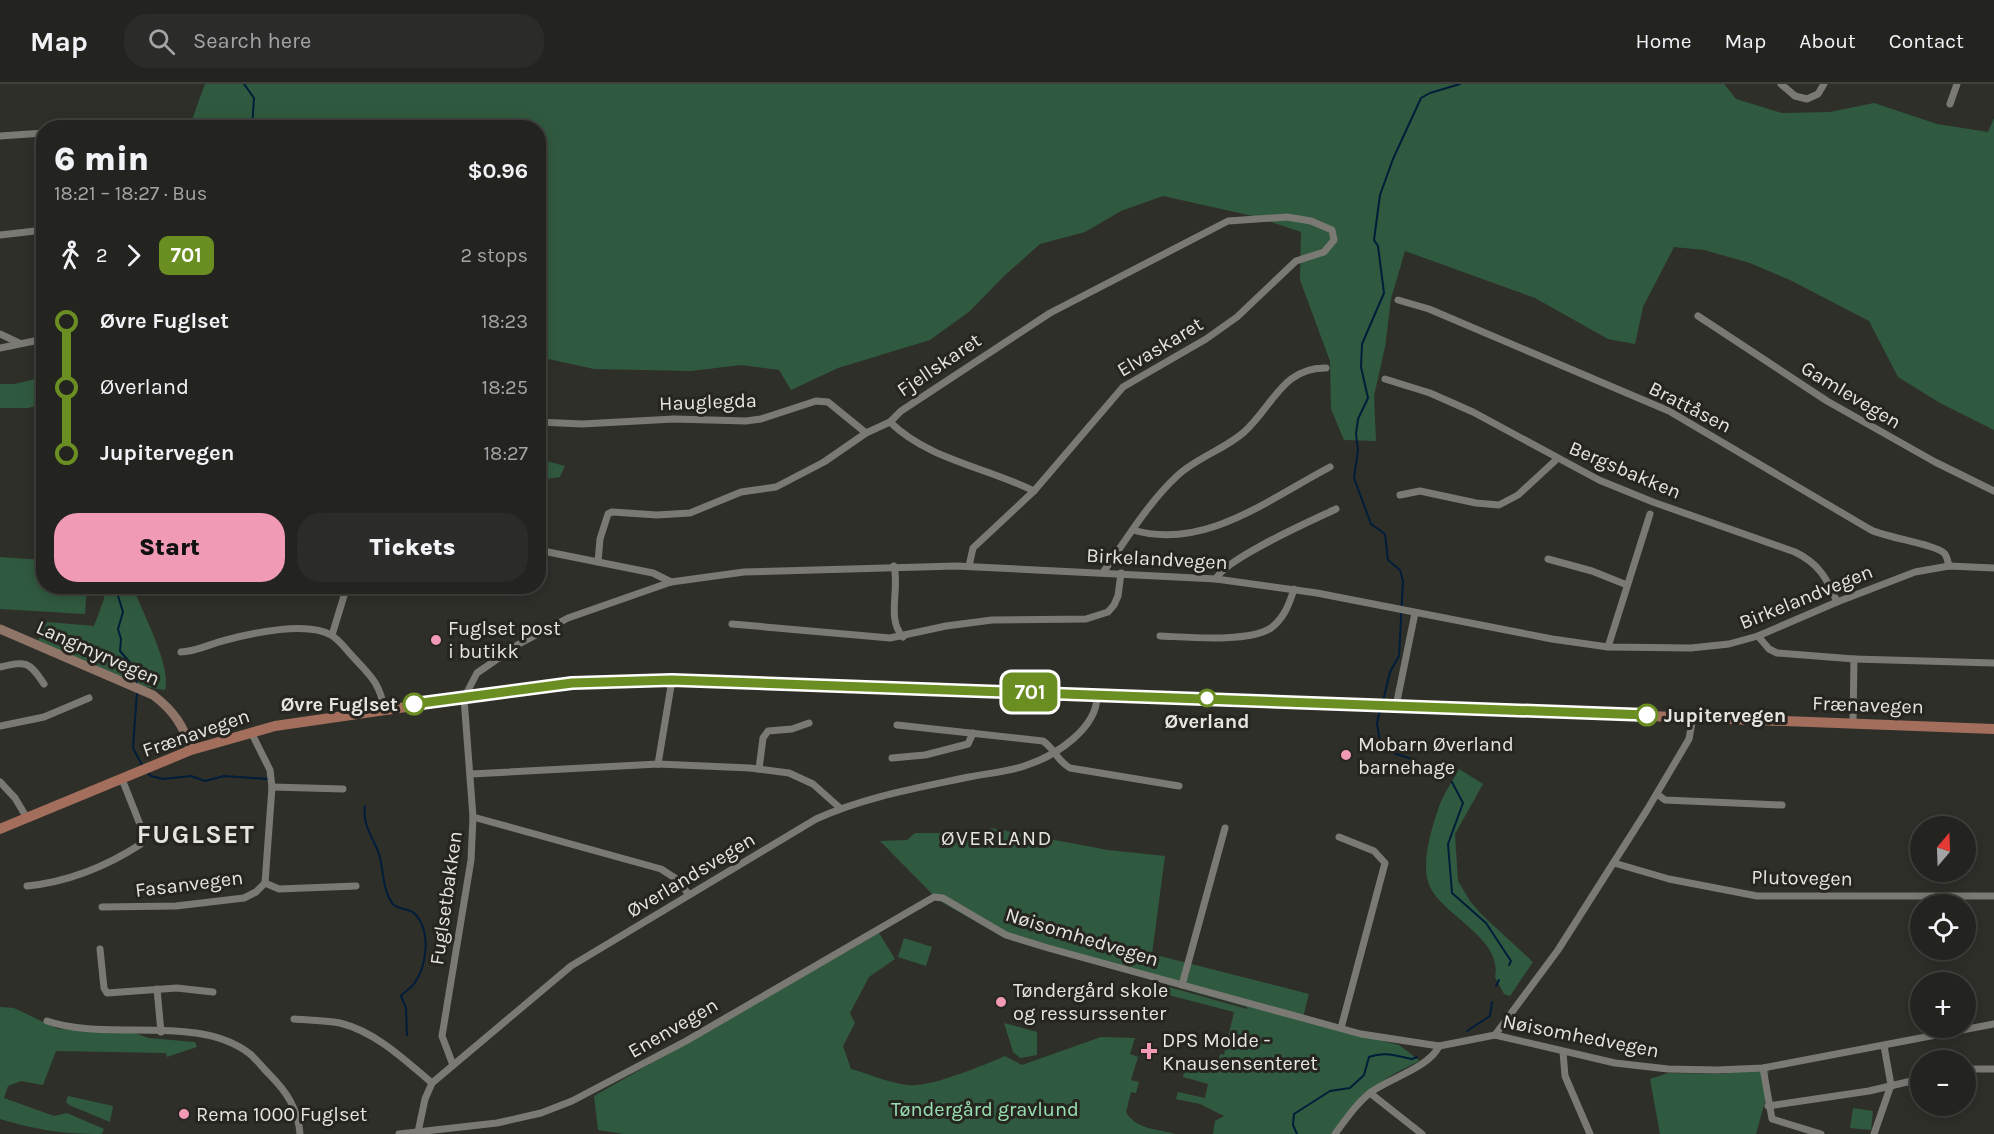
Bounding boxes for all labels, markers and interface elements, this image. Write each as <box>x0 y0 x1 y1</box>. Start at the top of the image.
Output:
search box <box>124 14 544 68</box>
text: Map <box>30 25 88 58</box>
icon: search <box>145 25 178 58</box>
text: Search here <box>193 28 311 54</box>
text: Home <box>1636 29 1692 53</box>
text: Map <box>1725 29 1766 53</box>
text: About <box>1799 29 1856 53</box>
text: Contact <box>1889 29 1964 53</box>
text: 6 min <box>54 140 149 178</box>
text: $0.96 <box>467 158 528 184</box>
text: 18:21 – 18:27 · Bus <box>54 182 207 205</box>
icon: walk <box>54 239 87 272</box>
icon: forward <box>117 239 150 272</box>
text: 701 <box>171 243 202 267</box>
text: 2 <box>96 244 108 267</box>
text: 2 stops <box>461 244 528 267</box>
text: Øvre Fuglset <box>100 308 229 334</box>
text: 18:23 <box>481 310 528 333</box>
street label: Elvaskaret <box>1113 312 1207 382</box>
street label: Fjellskaret <box>893 328 986 401</box>
street label: Gamlevegen <box>1797 356 1905 434</box>
text: Øverland <box>100 374 189 400</box>
text: 18:25 <box>482 376 528 399</box>
street label: Brattåsen <box>1645 376 1735 438</box>
street label: Hauglegda <box>659 389 757 415</box>
street label: Bergsbakken <box>1566 436 1684 504</box>
text: Jupitervegen <box>100 440 234 466</box>
text: 18:27 <box>484 442 528 465</box>
button: Start <box>54 513 285 582</box>
button: Tickets <box>297 513 528 582</box>
street label: Birkelandvegen <box>1086 544 1228 574</box>
street label: Birkelandvegen <box>1736 560 1876 634</box>
street label: Langmyrvegen <box>33 615 163 691</box>
place label: Fuglset post i butikk <box>448 617 561 663</box>
marker: Fuglset post i butikk <box>429 633 443 647</box>
line badge: 701 <box>996 672 1064 712</box>
text: 701 <box>1014 680 1046 704</box>
marker: Øverland <box>1198 689 1216 707</box>
street label: Frænavegen <box>1812 692 1924 718</box>
place label: Øvre Fuglset <box>281 693 398 716</box>
marker: Øvre Fuglset <box>403 693 425 715</box>
street label: Frænavegen <box>139 704 253 762</box>
marker: Jupitervegen <box>1636 704 1658 726</box>
place label: Jupitervegen <box>1664 704 1786 727</box>
place label: Øverland <box>1164 710 1250 733</box>
place label: Mobarn Øverland barnehage <box>1358 733 1514 779</box>
marker: Mobarn Øverland barnehage <box>1339 748 1353 762</box>
north arrow <box>1910 816 1976 882</box>
map controls <box>1910 816 1976 1116</box>
district label: FUGLSET <box>137 819 255 850</box>
district label: ØVERLAND <box>941 826 1053 850</box>
street label: Øverlandsvegen <box>623 828 759 922</box>
street label: Fuglsetbakken <box>425 830 467 966</box>
street label: Fasanvegen <box>134 866 244 902</box>
street label: Plutovegen <box>1751 866 1853 890</box>
button: locate <box>1910 894 1976 960</box>
street label: Nøisomhedvegen <box>1003 903 1161 971</box>
button: + <box>1910 972 1976 1038</box>
place label: Tøndergård skole og ressurssenter <box>1013 979 1168 1025</box>
street label: Enenvegen <box>624 993 722 1063</box>
marker: Tøndergård skole og ressurssenter <box>994 995 1008 1009</box>
street label: Nøisomhedvegen <box>1501 1010 1661 1062</box>
place label: DPS Molde - Knausensenteret <box>1162 1029 1318 1075</box>
marker: DPS Molde - Knausensenteret <box>1140 1042 1158 1060</box>
button: − <box>1910 1050 1976 1116</box>
park label: Tøndergård gravlund <box>891 1098 1079 1121</box>
place label: Rema 1000 Fuglset <box>196 1103 368 1126</box>
marker: Rema 1000 Fuglset <box>177 1107 191 1121</box>

